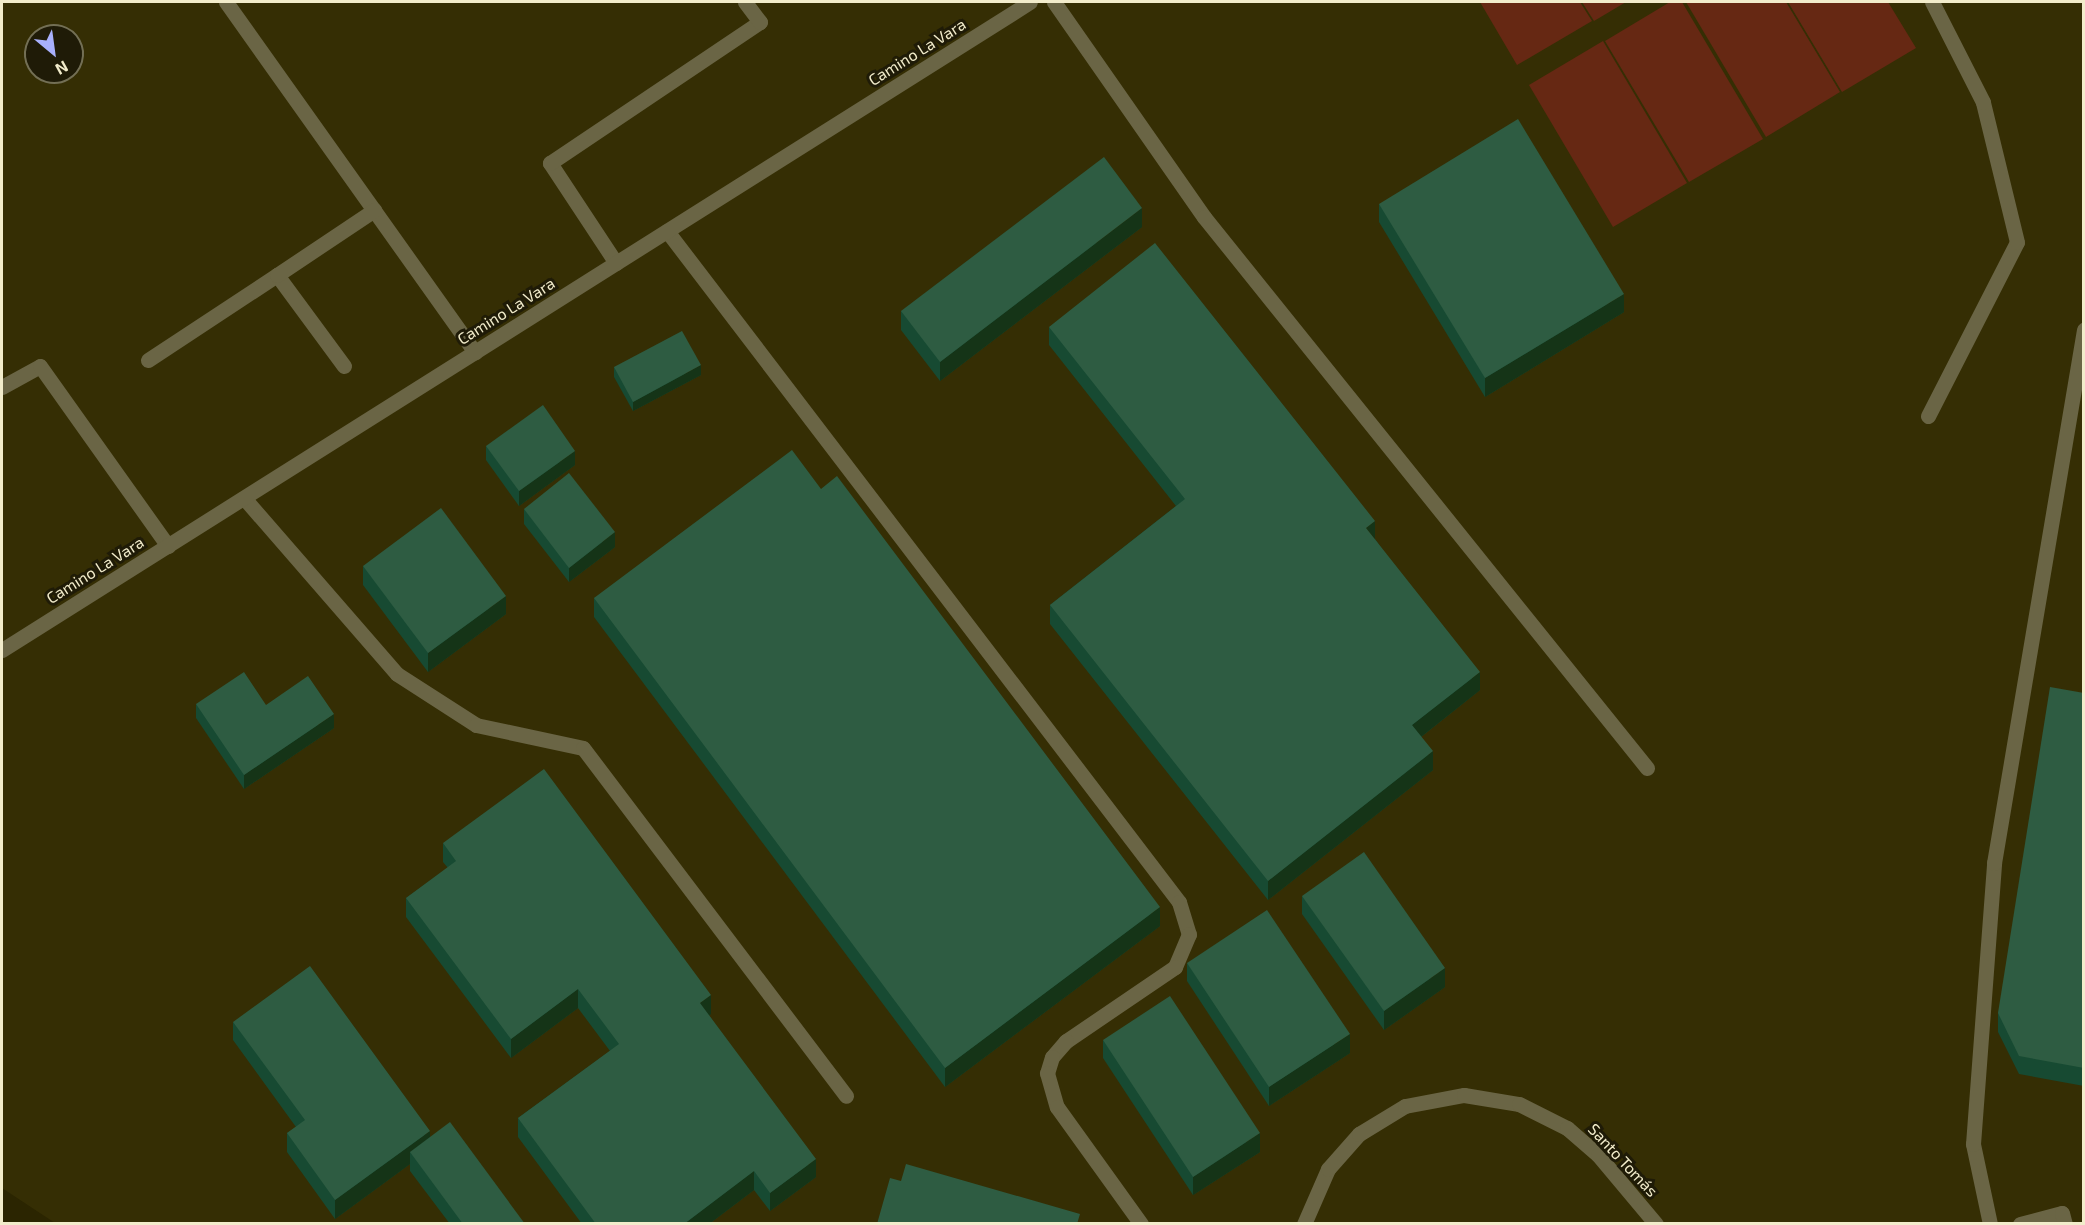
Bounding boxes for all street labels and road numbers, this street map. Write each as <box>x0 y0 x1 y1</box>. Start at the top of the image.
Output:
street label: Camino La Vara <box>865 14 969 90</box>
street label: Camino La Vara <box>454 273 558 349</box>
street label: Camino La Vara <box>43 532 147 608</box>
street label: Santo Tomás <box>1584 1119 1662 1201</box>

